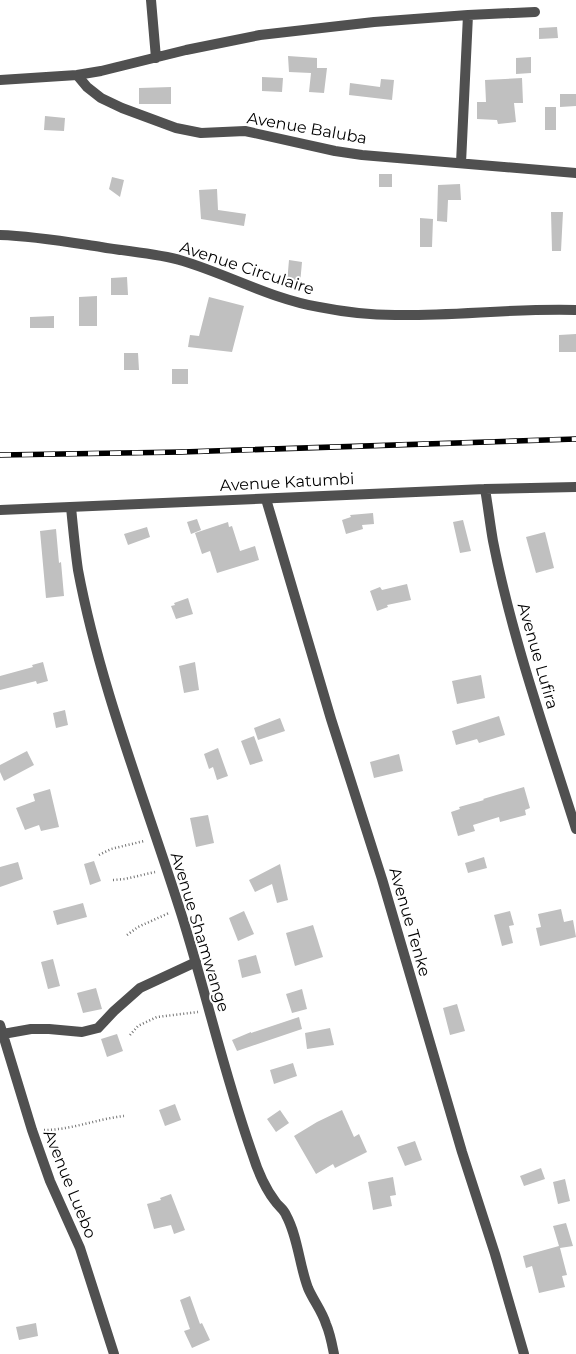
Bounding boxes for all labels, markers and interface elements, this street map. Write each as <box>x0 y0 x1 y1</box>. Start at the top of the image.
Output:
street label: Avenue Baluba <box>246 108 368 148</box>
street label: Avenue Circulaire <box>177 237 317 299</box>
street label: Avenue Katumbi <box>219 469 355 495</box>
street label: Avenue Lufira <box>514 601 562 711</box>
street label: Avenue Shamwange <box>167 850 233 1014</box>
street label: Avenue Tenke <box>385 865 435 979</box>
street label: Avenue Luebo <box>40 1127 100 1241</box>

